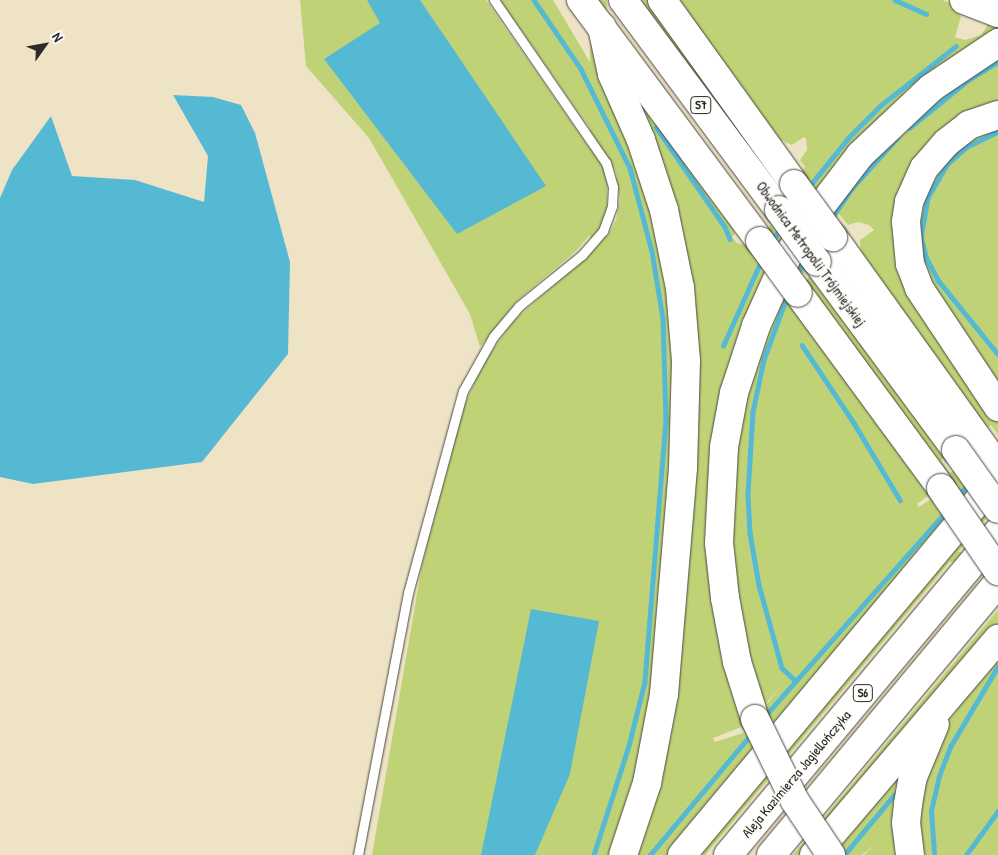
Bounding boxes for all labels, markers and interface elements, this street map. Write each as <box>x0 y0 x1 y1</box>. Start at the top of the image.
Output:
north arrow <box>20 20 70 70</box>
text: N <box>48 29 68 45</box>
road number: S7 <box>690 96 712 114</box>
street label: Obwodnica Metropolii Trójmiejskiej <box>753 178 869 330</box>
road number: S6 <box>852 684 874 702</box>
street label: Aleja Kazimierza Jagiellończyka <box>738 707 854 841</box>

